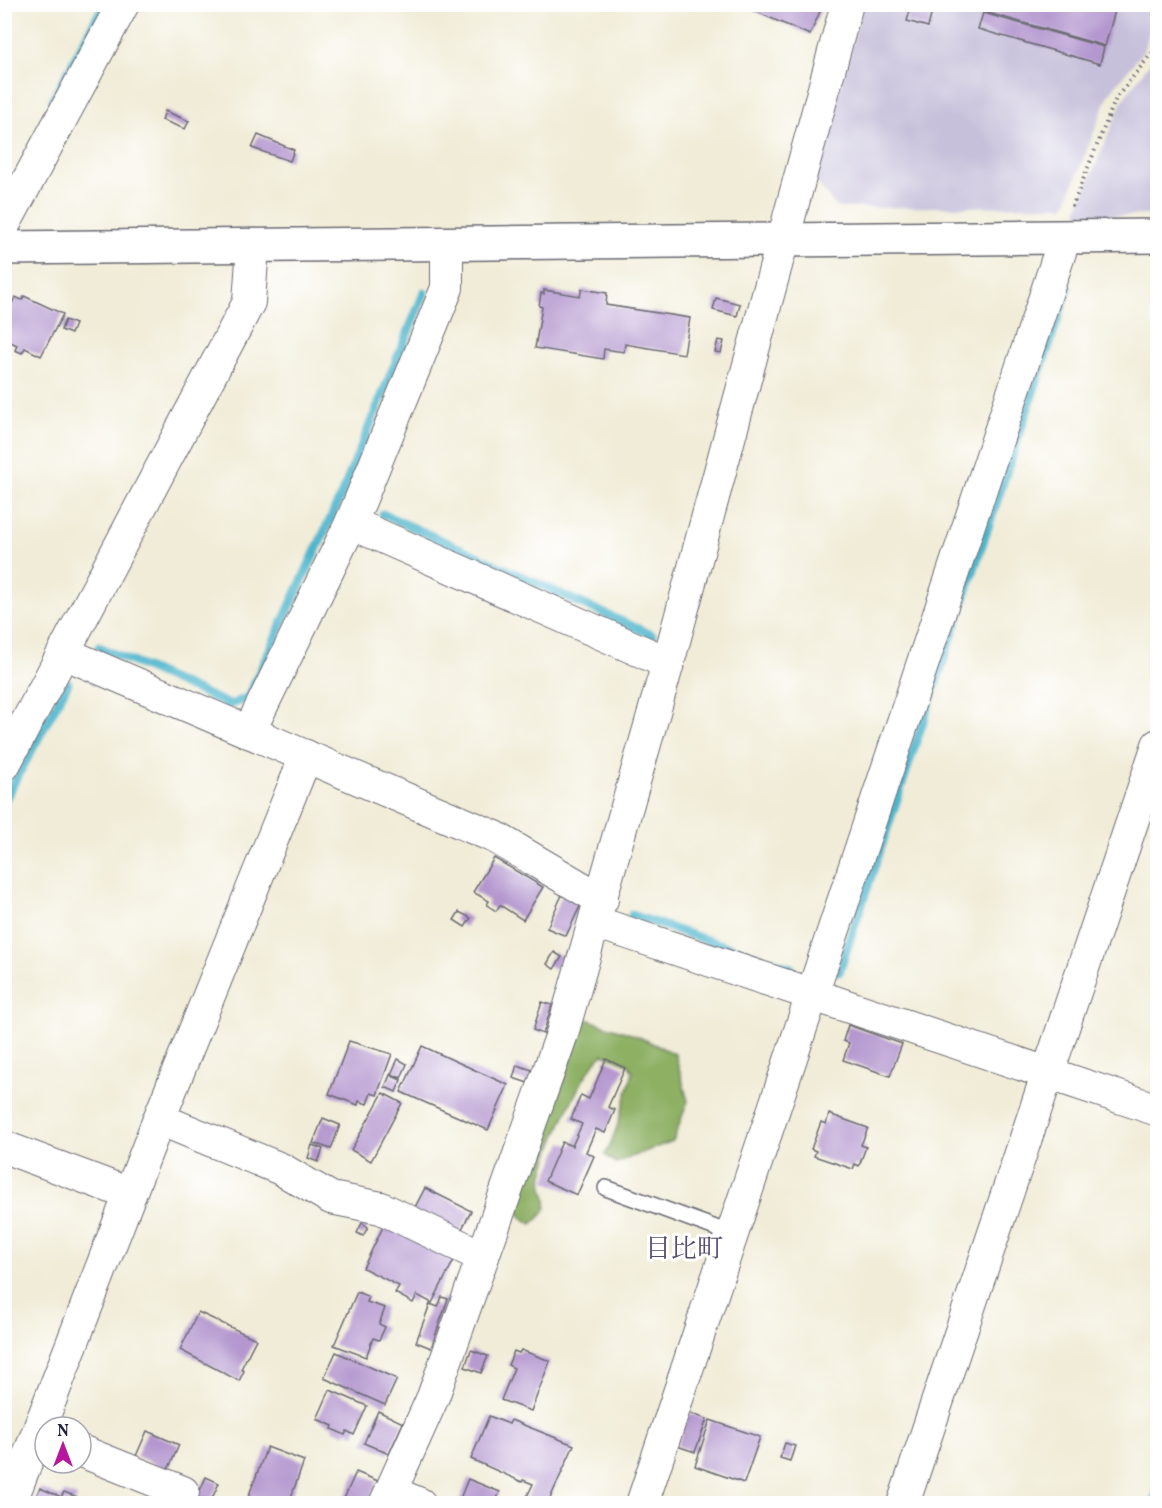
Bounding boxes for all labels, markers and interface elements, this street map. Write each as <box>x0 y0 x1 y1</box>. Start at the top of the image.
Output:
district label: 目比町 <box>645 1232 723 1268</box>
north arrow <box>33 1415 93 1475</box>
text: N <box>57 1421 69 1443</box>

